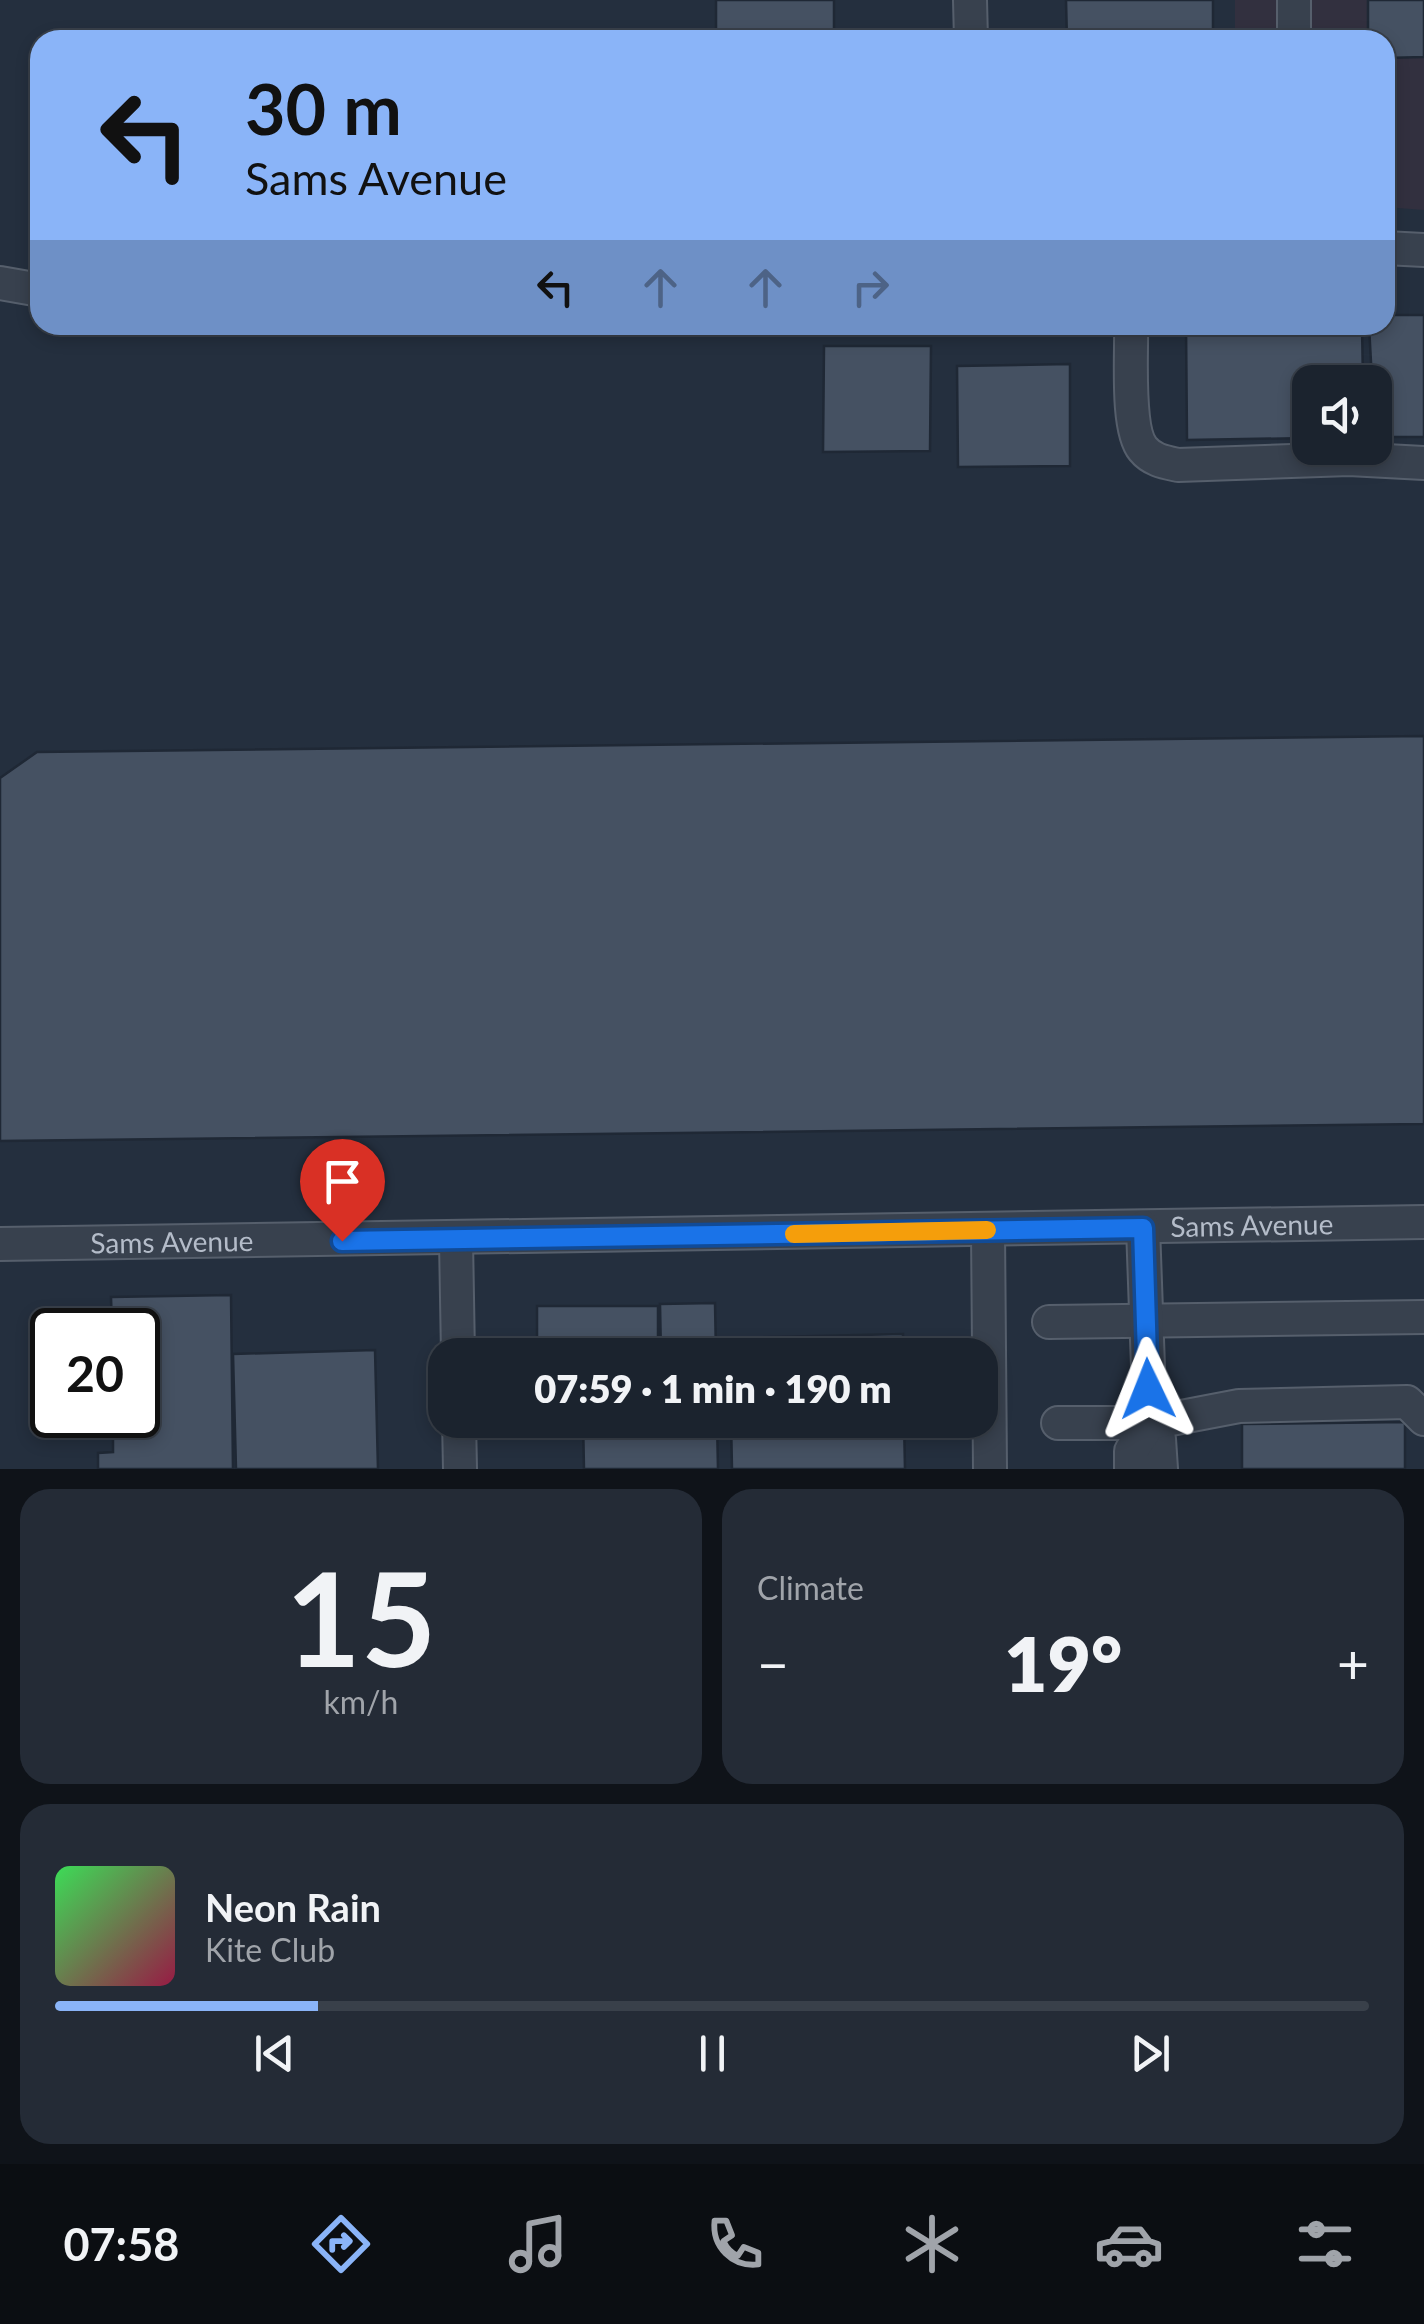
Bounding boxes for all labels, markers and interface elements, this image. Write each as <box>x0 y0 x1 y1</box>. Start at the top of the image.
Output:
text: 30 m <box>245 66 402 150</box>
icon: left <box>80 70 210 200</box>
text: Sams Avenue <box>245 151 507 205</box>
icon: left <box>528 260 583 315</box>
icon: ahead <box>633 260 688 315</box>
icon: ahead <box>738 260 793 315</box>
icon: right <box>843 260 898 315</box>
map controls <box>1292 365 1392 465</box>
button: sound <box>1292 365 1392 465</box>
pin <box>300 1139 385 1242</box>
icon: arrive <box>315 1154 370 1209</box>
street label: Sams Avenue <box>1170 1206 1334 1243</box>
street label: Sams Avenue <box>90 1223 254 1260</box>
speed limit sign: 20 <box>30 1308 160 1438</box>
position arrow <box>1096 1337 1200 1441</box>
text: 07:59 · 1 min · 190 m <box>534 1365 892 1411</box>
text: 15 <box>286 1539 436 1695</box>
text: Climate <box>757 1568 864 1607</box>
text: 19° <box>1004 1618 1122 1708</box>
text: − <box>757 1630 789 1696</box>
text: + <box>1337 1630 1369 1696</box>
text: km/h <box>324 1682 398 1721</box>
text: Neon Rain <box>205 1884 381 1930</box>
text: Kite Club <box>205 1930 335 1969</box>
icon: previous <box>247 2026 302 2081</box>
icon: pause <box>685 2026 740 2081</box>
icon: next <box>1123 2026 1178 2081</box>
icon: directions <box>306 2209 376 2279</box>
icon: music <box>503 2209 573 2279</box>
icon: phone <box>700 2209 770 2279</box>
icon: climate <box>897 2209 967 2279</box>
icon: car <box>1094 2209 1164 2279</box>
icon: filters <box>1290 2209 1360 2279</box>
text: 07:58 <box>63 2217 179 2271</box>

